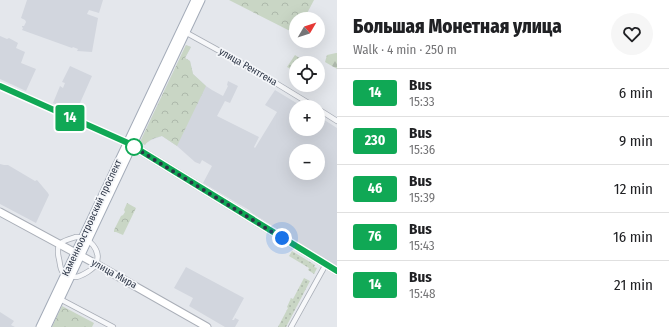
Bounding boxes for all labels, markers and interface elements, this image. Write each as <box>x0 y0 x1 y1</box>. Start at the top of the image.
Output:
north arrow <box>289 12 325 48</box>
map controls <box>289 12 325 180</box>
button: heart <box>611 13 653 55</box>
text: Большая Монетная улица <box>353 15 562 38</box>
text: Walk · 4 min · 250 m <box>353 42 457 57</box>
street label: улица Рентгена <box>217 45 279 89</box>
button: locate <box>289 56 325 92</box>
text: Bus <box>409 76 432 94</box>
text: 14 <box>368 84 382 101</box>
text: 6 min <box>619 84 653 102</box>
text: 15:33 <box>409 94 435 109</box>
button: + <box>289 100 325 136</box>
line badge: 14 <box>52 105 88 131</box>
text: 14 <box>63 109 77 126</box>
text: Bus <box>409 124 432 142</box>
text: 230 <box>365 132 385 149</box>
text: 9 min <box>619 132 653 150</box>
unlabelled marker <box>125 138 143 156</box>
text: 15:36 <box>409 142 435 157</box>
button: − <box>289 144 325 180</box>
street label: Каменноостровский проспект <box>60 157 125 278</box>
text: Bus <box>409 172 432 190</box>
text: 46 <box>368 180 382 197</box>
text: 12 min <box>614 180 653 198</box>
text: 15:39 <box>409 190 435 205</box>
text: Bus <box>409 220 432 238</box>
your location <box>272 228 292 248</box>
text: 76 <box>368 228 382 245</box>
text: 16 min <box>613 228 653 246</box>
text: 15:43 <box>409 238 435 253</box>
street label: улица Мира <box>89 257 139 291</box>
text: Bus <box>409 268 432 286</box>
text: 14 <box>368 276 382 293</box>
text: 21 min <box>614 276 653 294</box>
text: 15:48 <box>409 286 436 301</box>

